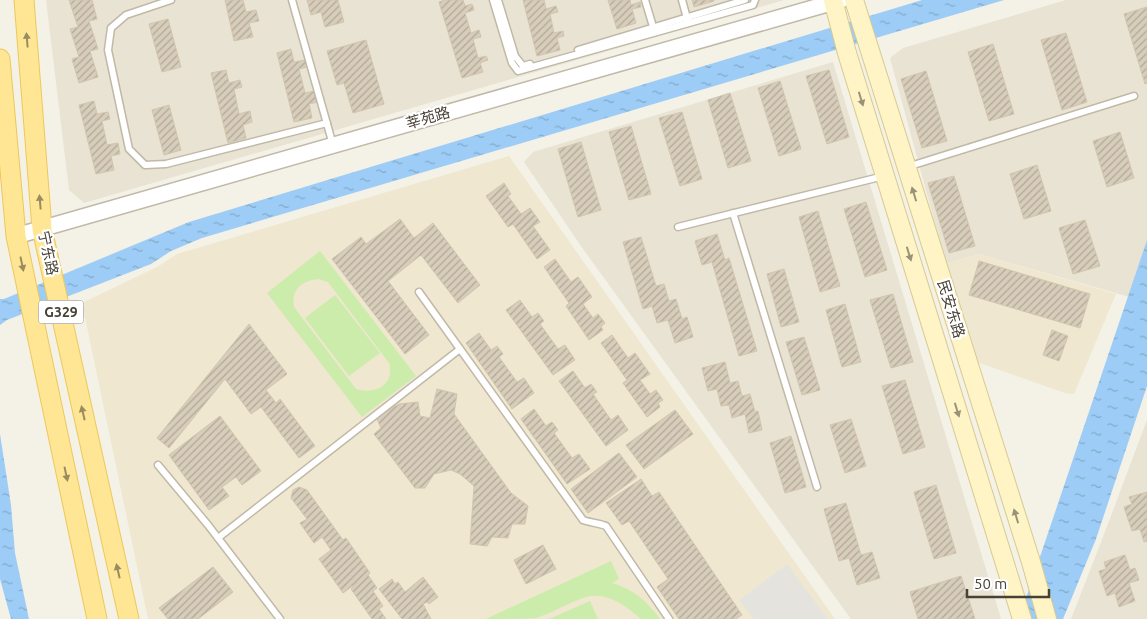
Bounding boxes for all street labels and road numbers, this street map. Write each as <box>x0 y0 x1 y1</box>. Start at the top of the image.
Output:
street label: 莘苑路 <box>404 103 452 132</box>
street label: 宁东路 <box>35 229 61 277</box>
street label: 民安东路 <box>935 278 968 340</box>
road number: G329 <box>38 300 84 324</box>

